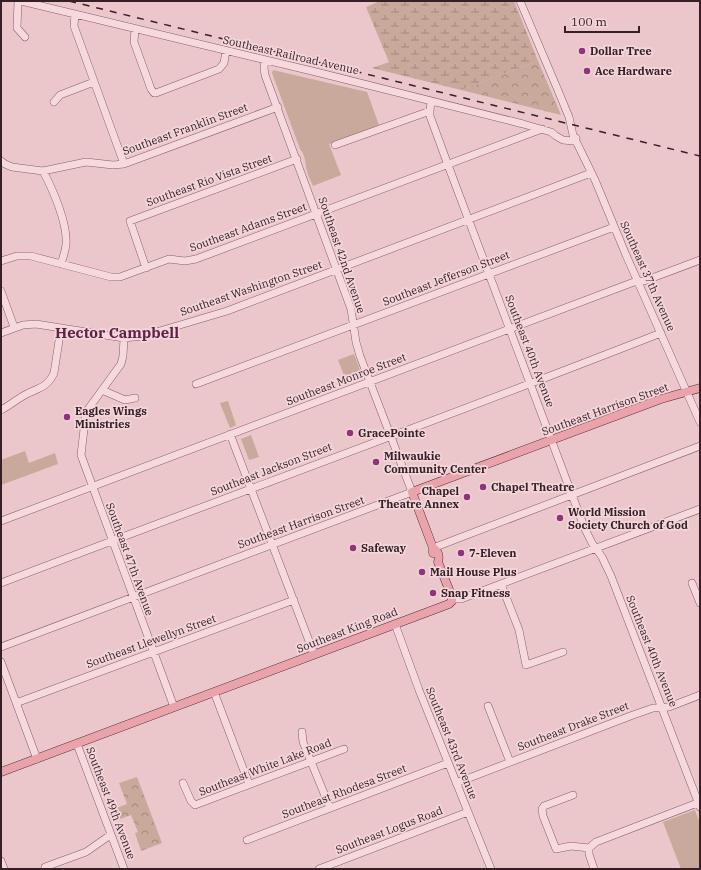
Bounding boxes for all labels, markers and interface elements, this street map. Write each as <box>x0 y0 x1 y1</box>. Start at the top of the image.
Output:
scale bar <box>565 8 639 34</box>
text: 100 m <box>571 14 607 29</box>
street label: Southeast Railroad Avenue <box>222 33 361 78</box>
place label: Dollar Tree <box>590 44 652 58</box>
marker: Dollar Tree <box>577 46 587 56</box>
place label: Ace Hardware <box>595 64 672 78</box>
marker: Ace Hardware <box>582 66 592 76</box>
street label: Southeast Franklin Street <box>121 100 250 158</box>
street label: Southeast Rio Vista Street <box>144 151 274 209</box>
street label: Southeast 42nd Avenue <box>316 195 369 315</box>
street label: Southeast Adams Street <box>188 199 309 255</box>
street label: Southeast 37th Avenue <box>617 219 679 333</box>
street label: Southeast Jefferson Street <box>380 247 512 309</box>
street label: Southeast Washington Street <box>178 257 324 319</box>
street label: Southeast 40th Avenue <box>502 293 558 409</box>
district label: Hector Campbell <box>55 323 179 342</box>
street label: Southeast Monroe Street <box>284 350 408 408</box>
street label: Southeast Harrison Street <box>540 379 670 438</box>
place label: Eagles Wings Ministries <box>75 404 147 431</box>
marker: Eagles Wings Ministries <box>62 412 72 422</box>
place label: GracePointe <box>358 426 425 440</box>
marker: GracePointe <box>345 428 355 438</box>
street label: Southeast Jackson Street <box>208 439 334 499</box>
place label: Milwaukie Community Center <box>384 449 487 476</box>
marker: Milwaukie Community Center <box>371 457 381 467</box>
place label: Chapel Theatre <box>491 480 575 494</box>
marker: Chapel Theatre <box>478 482 488 492</box>
place label: Chapel Theatre Annex <box>378 484 460 511</box>
street label: Southeast Harrison Street <box>236 492 366 551</box>
marker: Chapel Theatre Annex <box>462 492 472 502</box>
street label: Southeast 47th Avenue <box>103 501 157 617</box>
place label: World Mission Society Church of God <box>568 505 688 532</box>
marker: World Mission Society Church of God <box>555 513 565 523</box>
place label: Safeway <box>361 541 407 555</box>
marker: Safeway <box>348 543 358 553</box>
place label: 7-Eleven <box>469 546 516 560</box>
marker: 7-Eleven <box>456 548 466 558</box>
place label: Mail House Plus <box>430 565 517 579</box>
marker: Mail House Plus <box>417 567 427 577</box>
place label: Snap Fitness <box>441 586 510 600</box>
marker: Snap Fitness <box>428 588 438 598</box>
street label: Southeast 40th Avenue <box>623 593 681 709</box>
street label: Southeast King Road <box>295 604 400 656</box>
street label: Southeast Llewellyn Street <box>84 611 218 671</box>
street label: Southeast 43rd Avenue <box>423 685 481 801</box>
street label: Southeast Drake Street <box>515 698 631 754</box>
street label: Southeast White Lake Road <box>197 735 333 799</box>
street label: Southeast 49th Avenue <box>83 745 139 861</box>
street label: Southeast Rhodesa Street <box>280 761 408 821</box>
street label: Southeast Logus Road <box>333 803 445 857</box>

